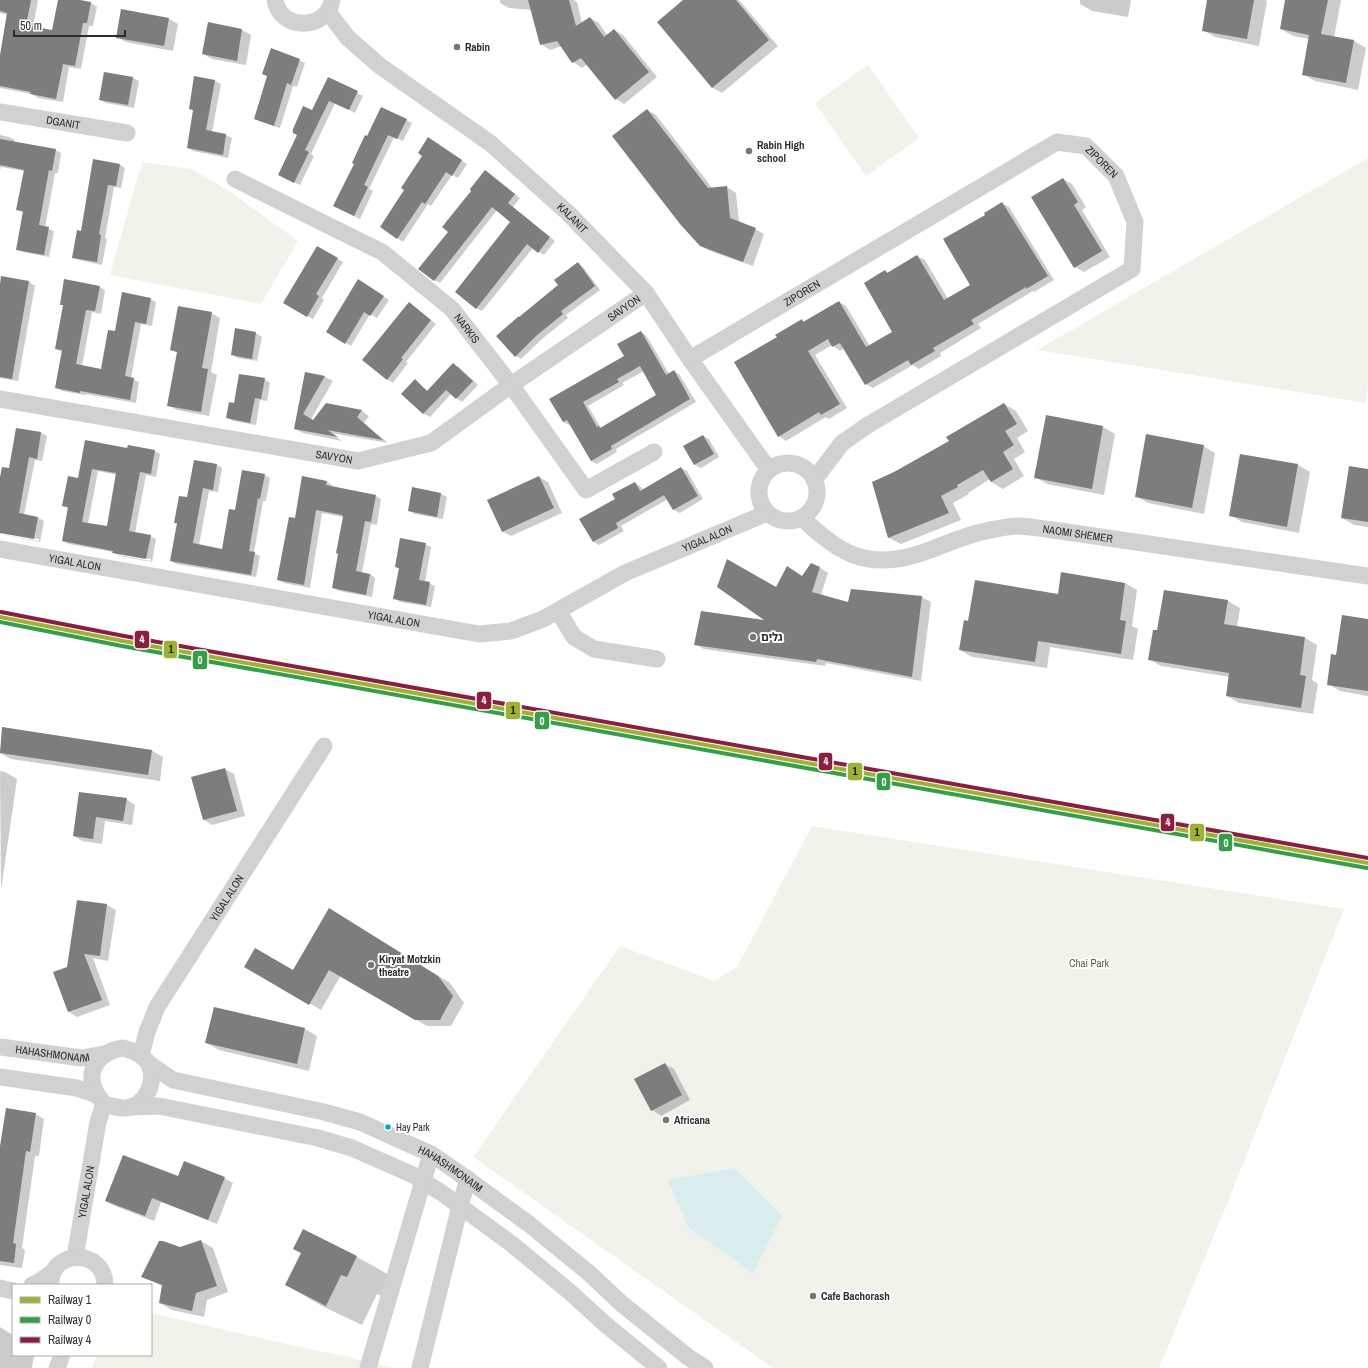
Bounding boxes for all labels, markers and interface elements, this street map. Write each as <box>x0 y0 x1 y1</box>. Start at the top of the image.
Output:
scale bar <box>14 12 125 38</box>
text: 50 m <box>20 18 42 34</box>
place label: Rabin <box>465 40 490 54</box>
marker: Rabin <box>452 42 462 52</box>
street label: DGANIT <box>45 113 82 132</box>
place label: Rabin High school <box>757 138 805 165</box>
street label: ZIPOREN <box>1083 143 1121 181</box>
marker: Rabin High school <box>744 146 754 156</box>
street label: KALANIT <box>554 200 591 236</box>
street label: ZIPOREN <box>781 277 823 309</box>
street label: SAVYON <box>605 292 643 324</box>
street label: NARKIS <box>451 311 483 346</box>
street label: SAVYON <box>315 447 353 467</box>
street label: YIGAL ALON <box>680 522 734 555</box>
street label: NAOMI SHEMER <box>1042 522 1114 546</box>
street label: YIGAL ALON <box>48 551 102 574</box>
street label: YIGAL ALON <box>367 607 421 630</box>
line badge: 4 <box>134 630 150 649</box>
place label: גלים <box>761 630 783 644</box>
text: 4 <box>139 632 145 646</box>
marker: גלים <box>748 632 758 642</box>
line badge: 1 <box>163 640 178 659</box>
text: 1 <box>168 642 174 656</box>
line badge: 0 <box>192 650 208 670</box>
text: 0 <box>197 653 203 667</box>
line badge: 4 <box>476 691 492 710</box>
text: 4 <box>481 693 487 707</box>
line badge: 1 <box>505 701 521 720</box>
text: 1 <box>510 703 516 717</box>
line badge: 0 <box>534 711 550 730</box>
text: 0 <box>539 714 545 728</box>
line badge: 4 <box>818 752 833 771</box>
text: 4 <box>823 754 829 768</box>
line badge: 1 <box>847 762 863 781</box>
text: 1 <box>852 764 858 778</box>
line badge: 0 <box>876 772 891 791</box>
text: 0 <box>881 775 887 789</box>
line badge: 4 <box>1160 813 1175 832</box>
text: 4 <box>1165 815 1171 829</box>
line badge: 1 <box>1189 823 1205 842</box>
text: 1 <box>1194 825 1200 839</box>
line badge: 0 <box>1218 833 1233 852</box>
text: 0 <box>1223 836 1229 850</box>
street label: YIGAL ALON <box>207 872 247 924</box>
place label: Kiryat Motzkin theatre <box>379 952 441 979</box>
park label: Chai Park <box>1069 956 1110 970</box>
marker: Kiryat Motzkin theatre <box>366 960 376 970</box>
street label: HAHASHMONAIM <box>15 1042 91 1065</box>
place label: Africana <box>674 1113 710 1127</box>
marker: Africana <box>661 1115 671 1125</box>
place label: Hay Park <box>396 1121 431 1134</box>
marker: Hay Park <box>383 1122 393 1132</box>
street label: HAHASHMONAIM <box>416 1142 485 1195</box>
street label: YIGAL ALON <box>75 1165 97 1219</box>
legend <box>12 1284 152 1356</box>
place label: Cafe Bachorash <box>821 1289 890 1303</box>
marker: Cafe Bachorash <box>808 1291 818 1301</box>
text: Railway 1 <box>48 1292 92 1308</box>
text: Railway 0 <box>48 1312 91 1328</box>
text: Railway 4 <box>48 1332 92 1348</box>

